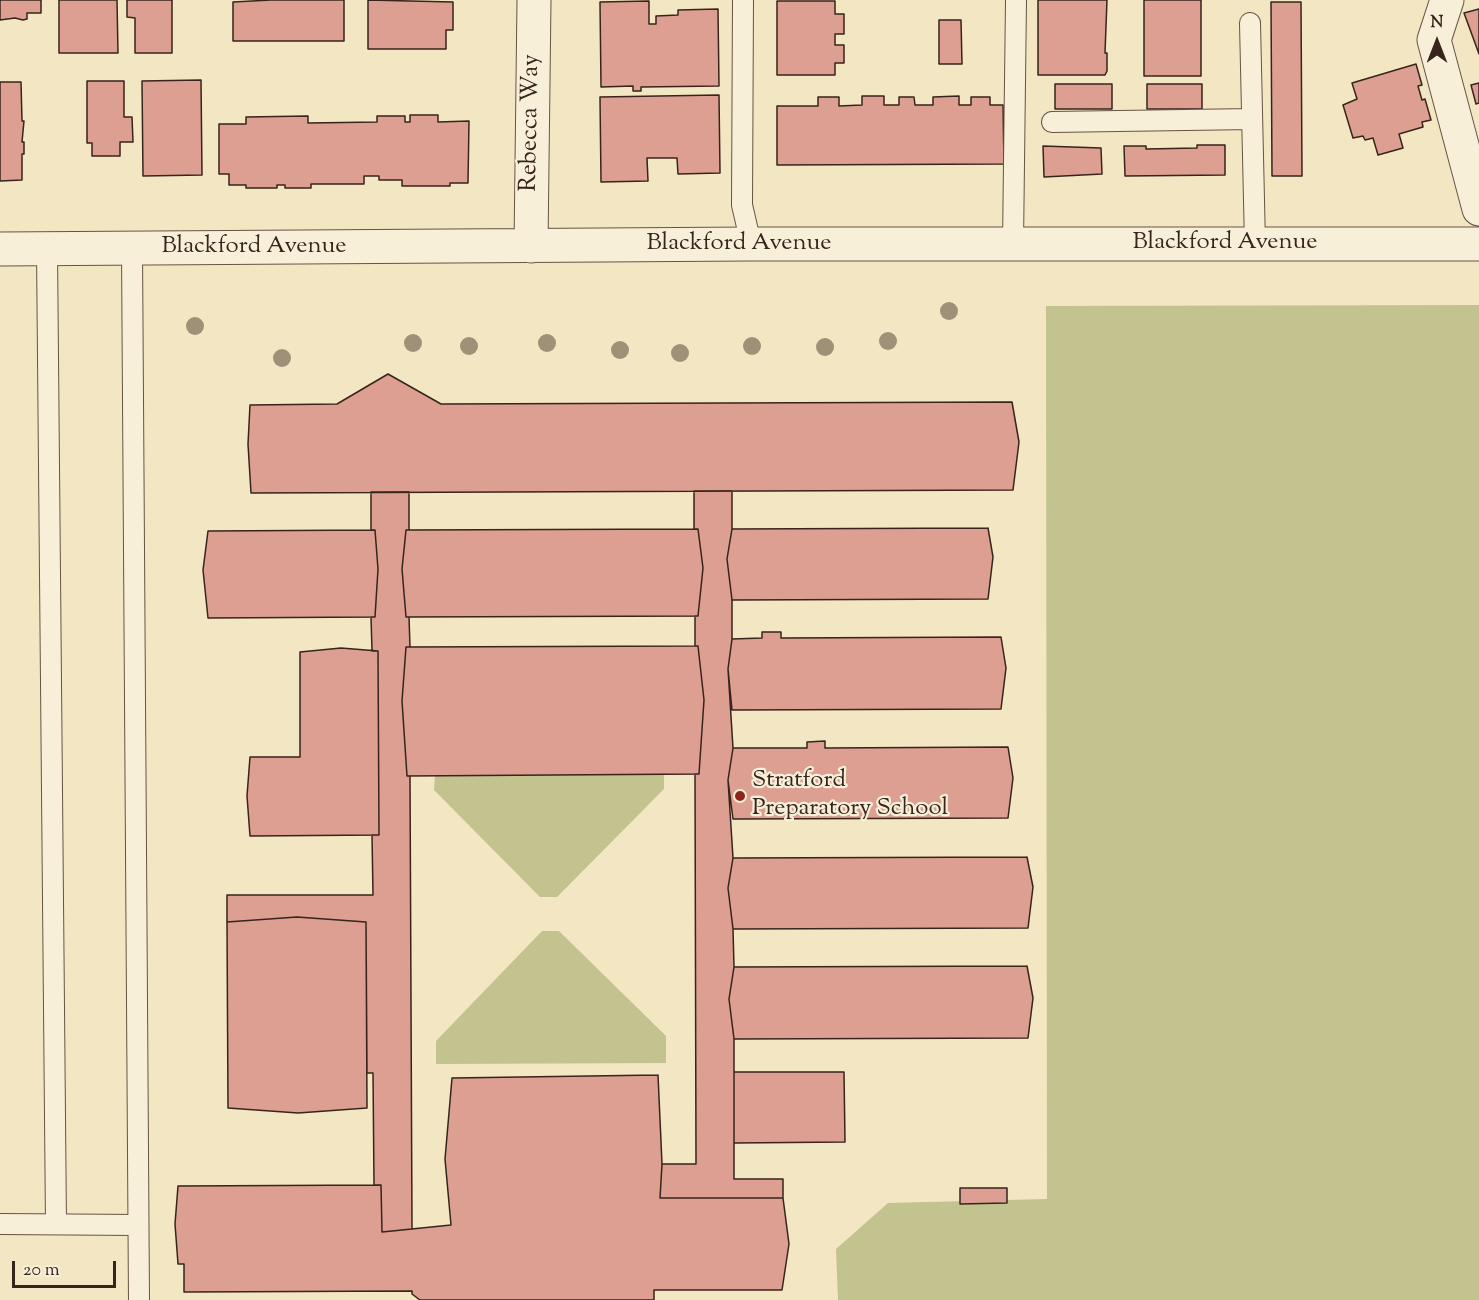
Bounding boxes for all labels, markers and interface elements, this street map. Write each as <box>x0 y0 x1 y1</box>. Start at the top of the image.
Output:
north arrow <box>1407 12 1467 72</box>
text: N <box>1431 12 1443 35</box>
street label: Rebecca Way <box>516 54 548 192</box>
street label: Blackford Avenue <box>1132 230 1318 258</box>
street label: Blackford Avenue <box>646 231 832 259</box>
street label: Blackford Avenue <box>161 234 347 262</box>
place label: Stratford Preparatory School <box>752 768 948 824</box>
marker: Stratford Preparatory School <box>733 789 747 803</box>
scale bar <box>15 1249 118 1287</box>
text: 20 m <box>23 1258 60 1284</box>

